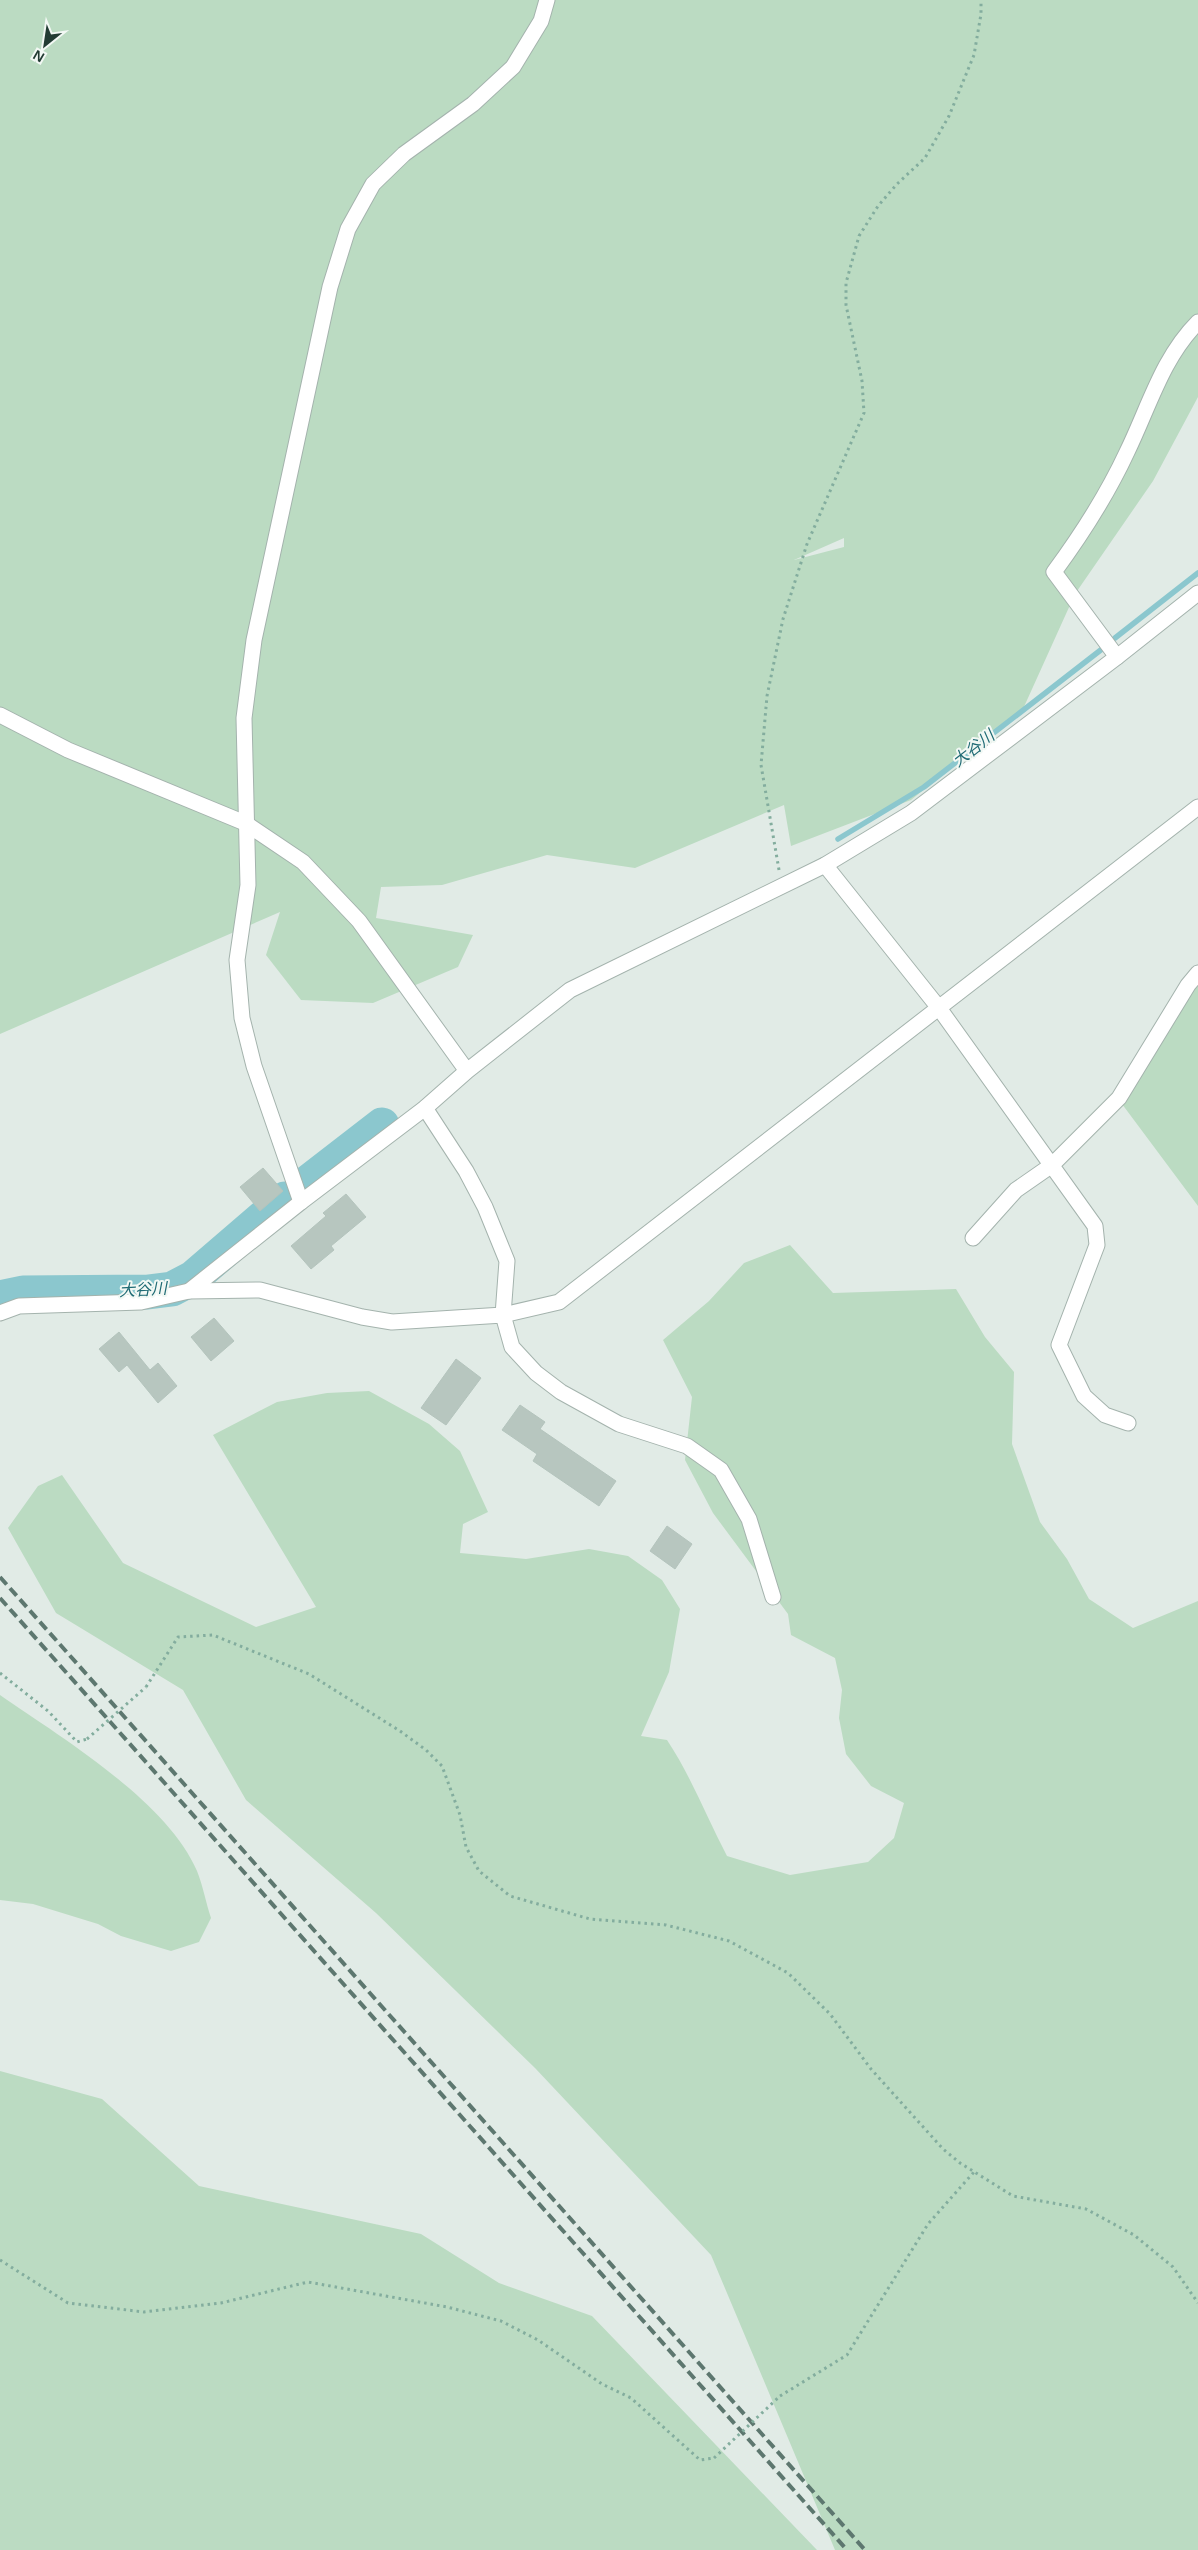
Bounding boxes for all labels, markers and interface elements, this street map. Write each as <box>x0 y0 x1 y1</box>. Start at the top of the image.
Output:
north arrow <box>20 20 70 70</box>
text: N <box>30 47 47 66</box>
water label: 大谷川 <box>949 726 999 770</box>
water label: 大谷川 <box>119 1280 169 1299</box>

